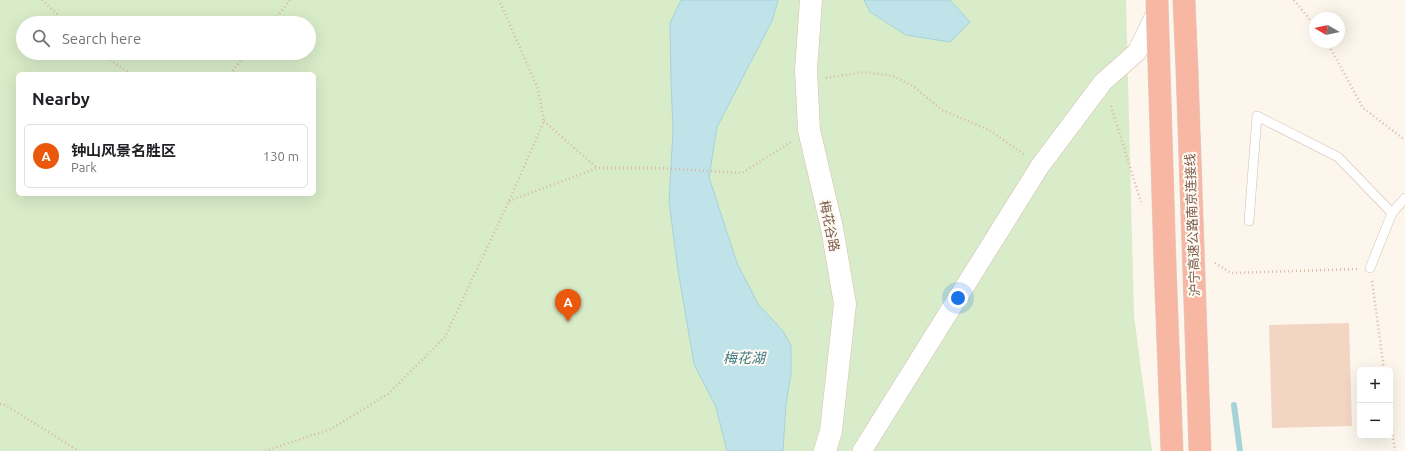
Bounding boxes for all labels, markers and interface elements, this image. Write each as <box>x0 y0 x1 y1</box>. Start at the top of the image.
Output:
north arrow <box>1309 12 1345 48</box>
search box <box>16 16 316 60</box>
icon: search <box>30 27 52 49</box>
text: Search here <box>62 30 141 47</box>
text: Nearby <box>32 89 90 108</box>
text: 钟山风景名胜区 <box>71 142 176 159</box>
text: A <box>41 149 51 163</box>
text: 130 m <box>263 149 299 163</box>
street label: 沪宁高速公路南京连接线 <box>1183 153 1201 297</box>
text: Park <box>71 160 97 174</box>
street label: 梅花谷路 <box>818 199 842 253</box>
your location <box>948 288 968 308</box>
pin: A <box>555 289 581 322</box>
water label: 梅花湖 <box>723 350 767 366</box>
map controls <box>1357 367 1393 439</box>
button: + <box>1357 367 1393 403</box>
button: − <box>1357 403 1393 439</box>

